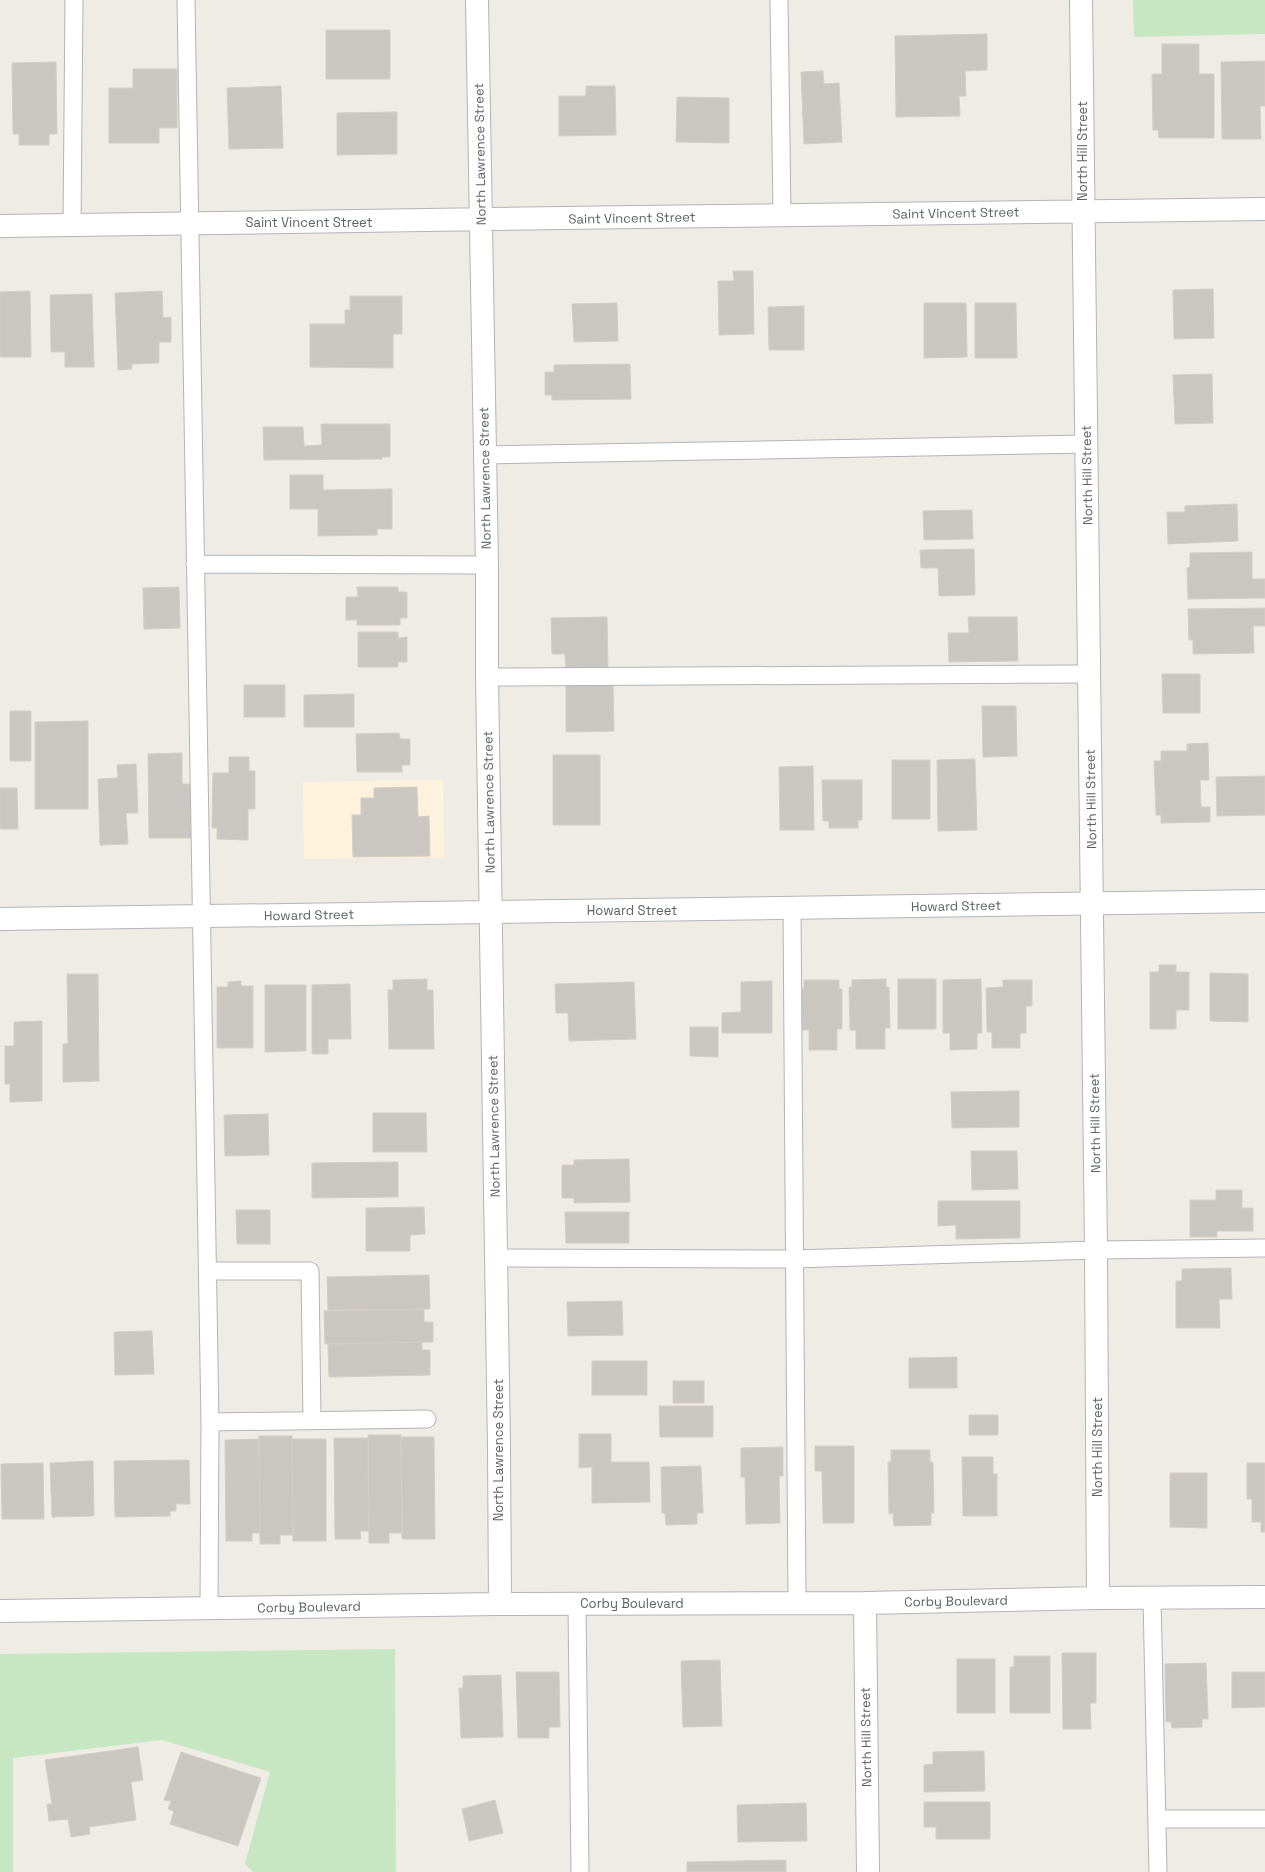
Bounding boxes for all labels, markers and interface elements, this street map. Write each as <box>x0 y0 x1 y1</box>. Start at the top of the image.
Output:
street label: North Lawrence Street <box>470 83 490 225</box>
street label: North Hill Street <box>1074 101 1091 201</box>
street label: Saint Vincent Street <box>892 203 1020 223</box>
street label: Saint Vincent Street <box>568 208 696 228</box>
street label: Saint Vincent Street <box>245 214 373 231</box>
street label: North Lawrence Street <box>475 407 495 549</box>
street label: North Hill Street <box>1078 425 1096 525</box>
street label: North Lawrence Street <box>479 731 499 873</box>
street label: North Hill Street <box>1082 749 1100 849</box>
street label: Howard Street <box>911 897 1001 915</box>
street label: Howard Street <box>587 902 677 919</box>
street label: Howard Street <box>264 906 354 924</box>
street label: North Lawrence Street <box>484 1055 504 1197</box>
street label: North Hill Street <box>1086 1073 1104 1173</box>
street label: North Lawrence Street <box>490 1379 507 1521</box>
street label: North Hill Street <box>1089 1397 1106 1497</box>
street label: Corby Boulevard <box>904 1592 1008 1610</box>
street label: Corby Boulevard <box>580 1595 684 1612</box>
street label: Corby Boulevard <box>257 1598 361 1616</box>
street label: North Hill Street <box>857 1687 875 1787</box>

